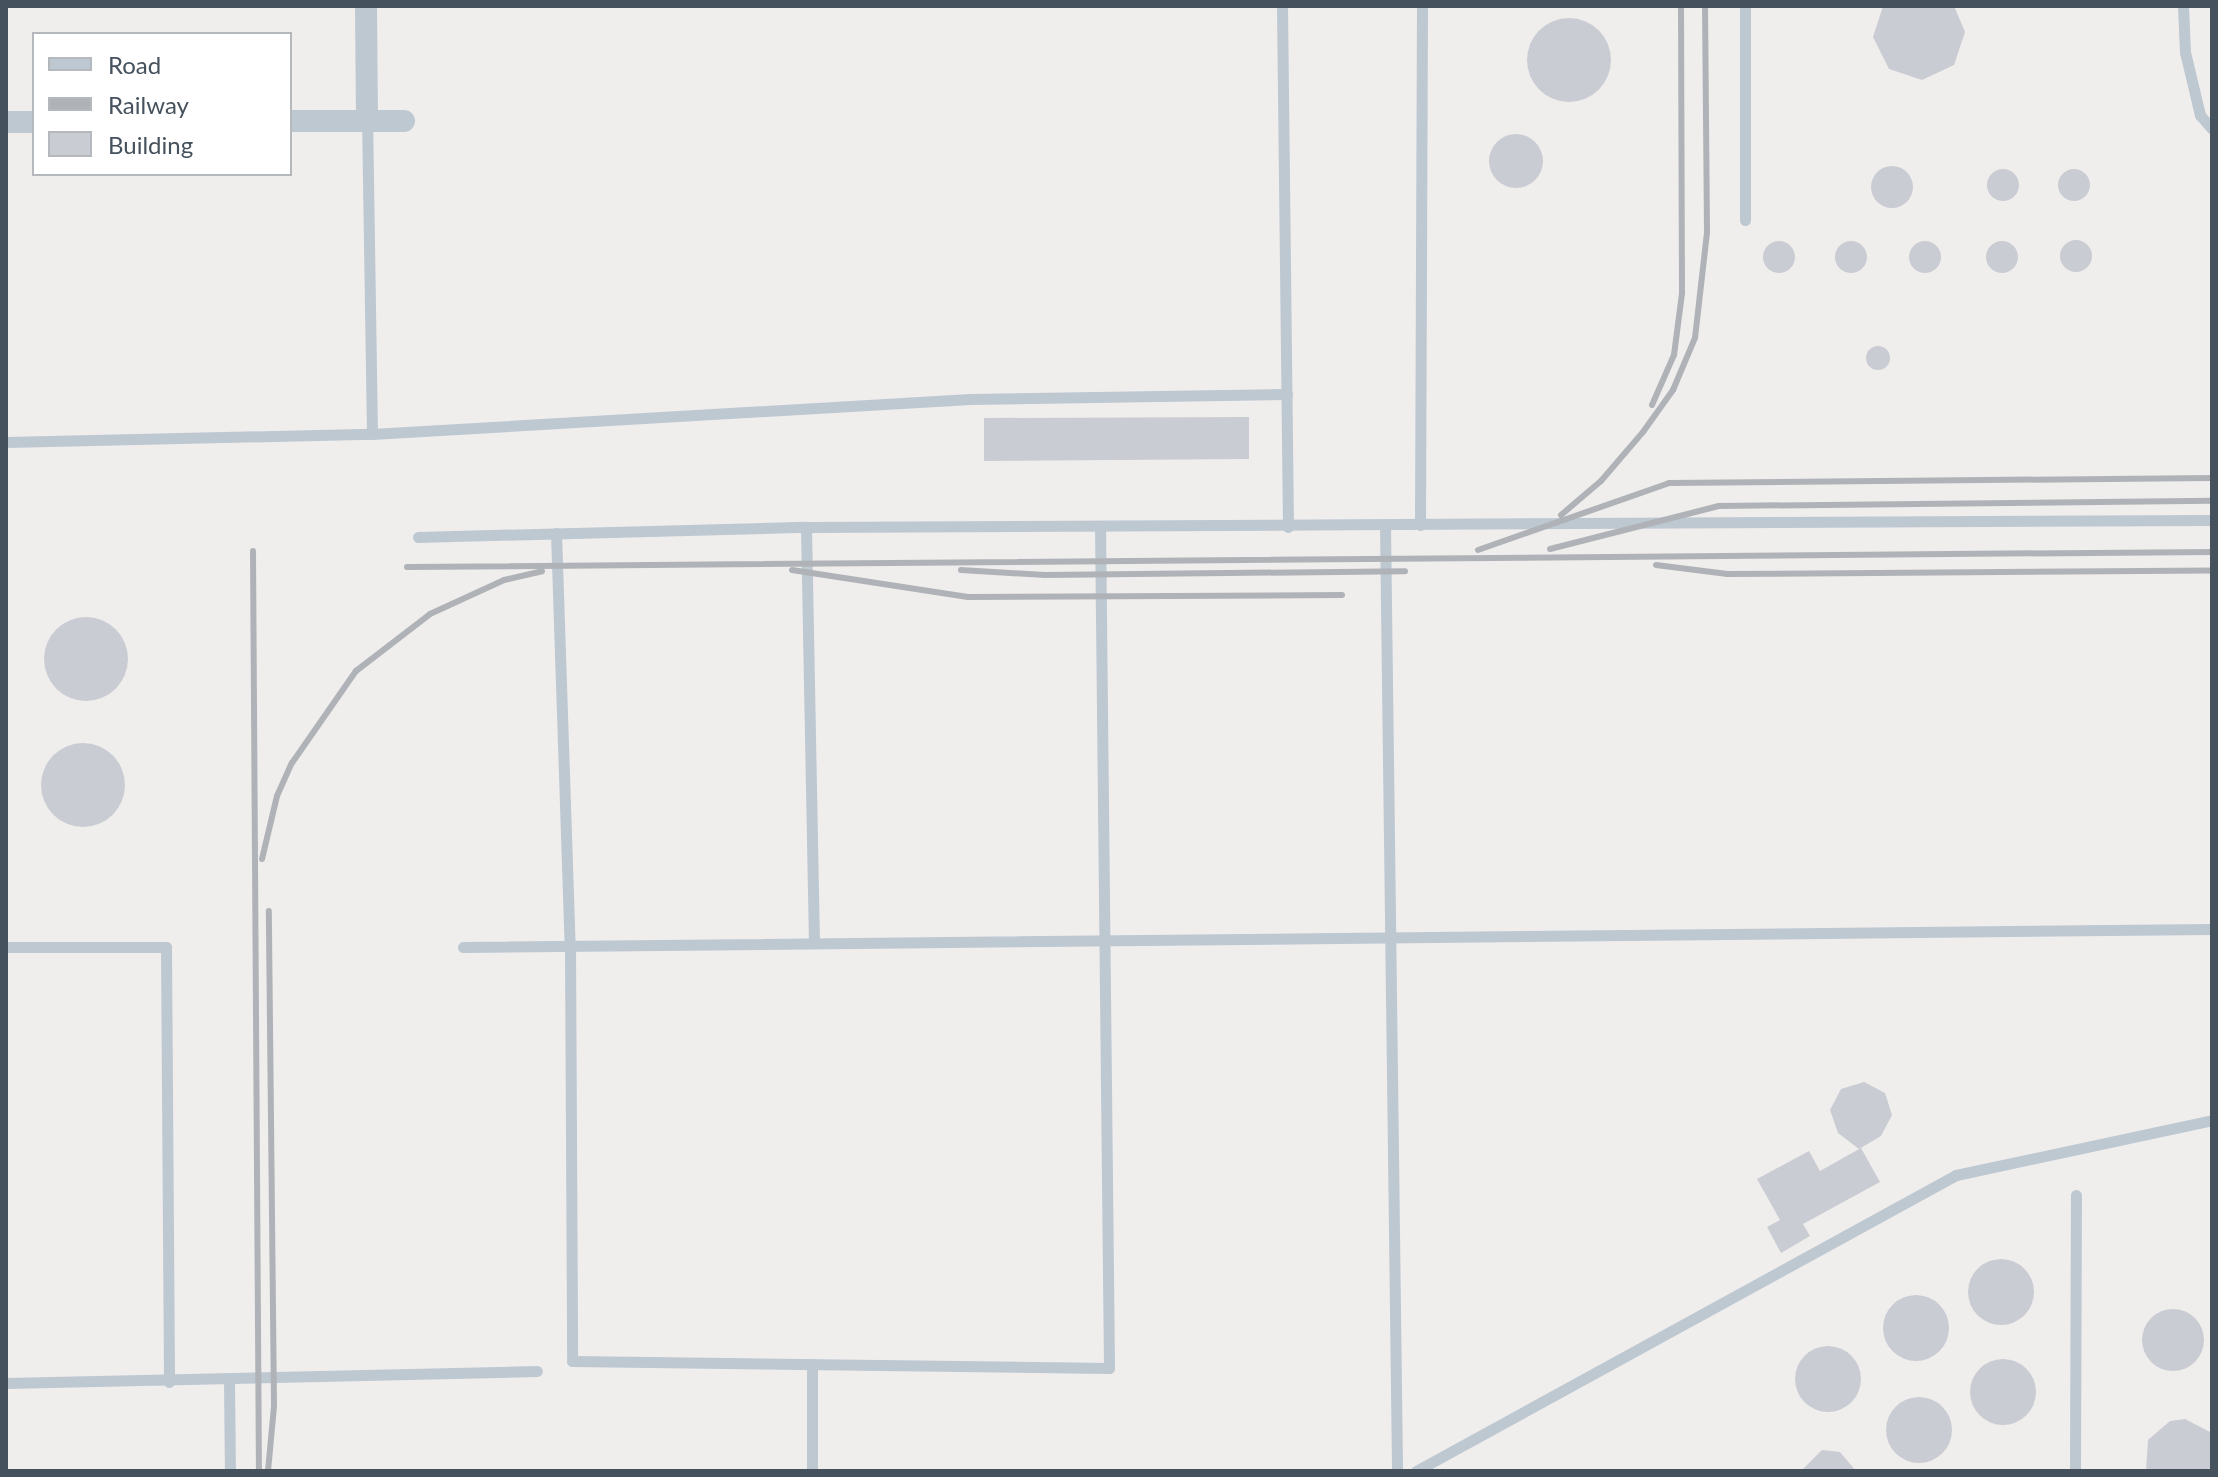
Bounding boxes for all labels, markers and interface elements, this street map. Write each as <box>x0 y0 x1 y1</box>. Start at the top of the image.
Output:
legend <box>32 32 292 176</box>
text: Road <box>108 50 161 79</box>
text: Railway <box>108 90 189 119</box>
text: Building <box>108 130 193 159</box>

